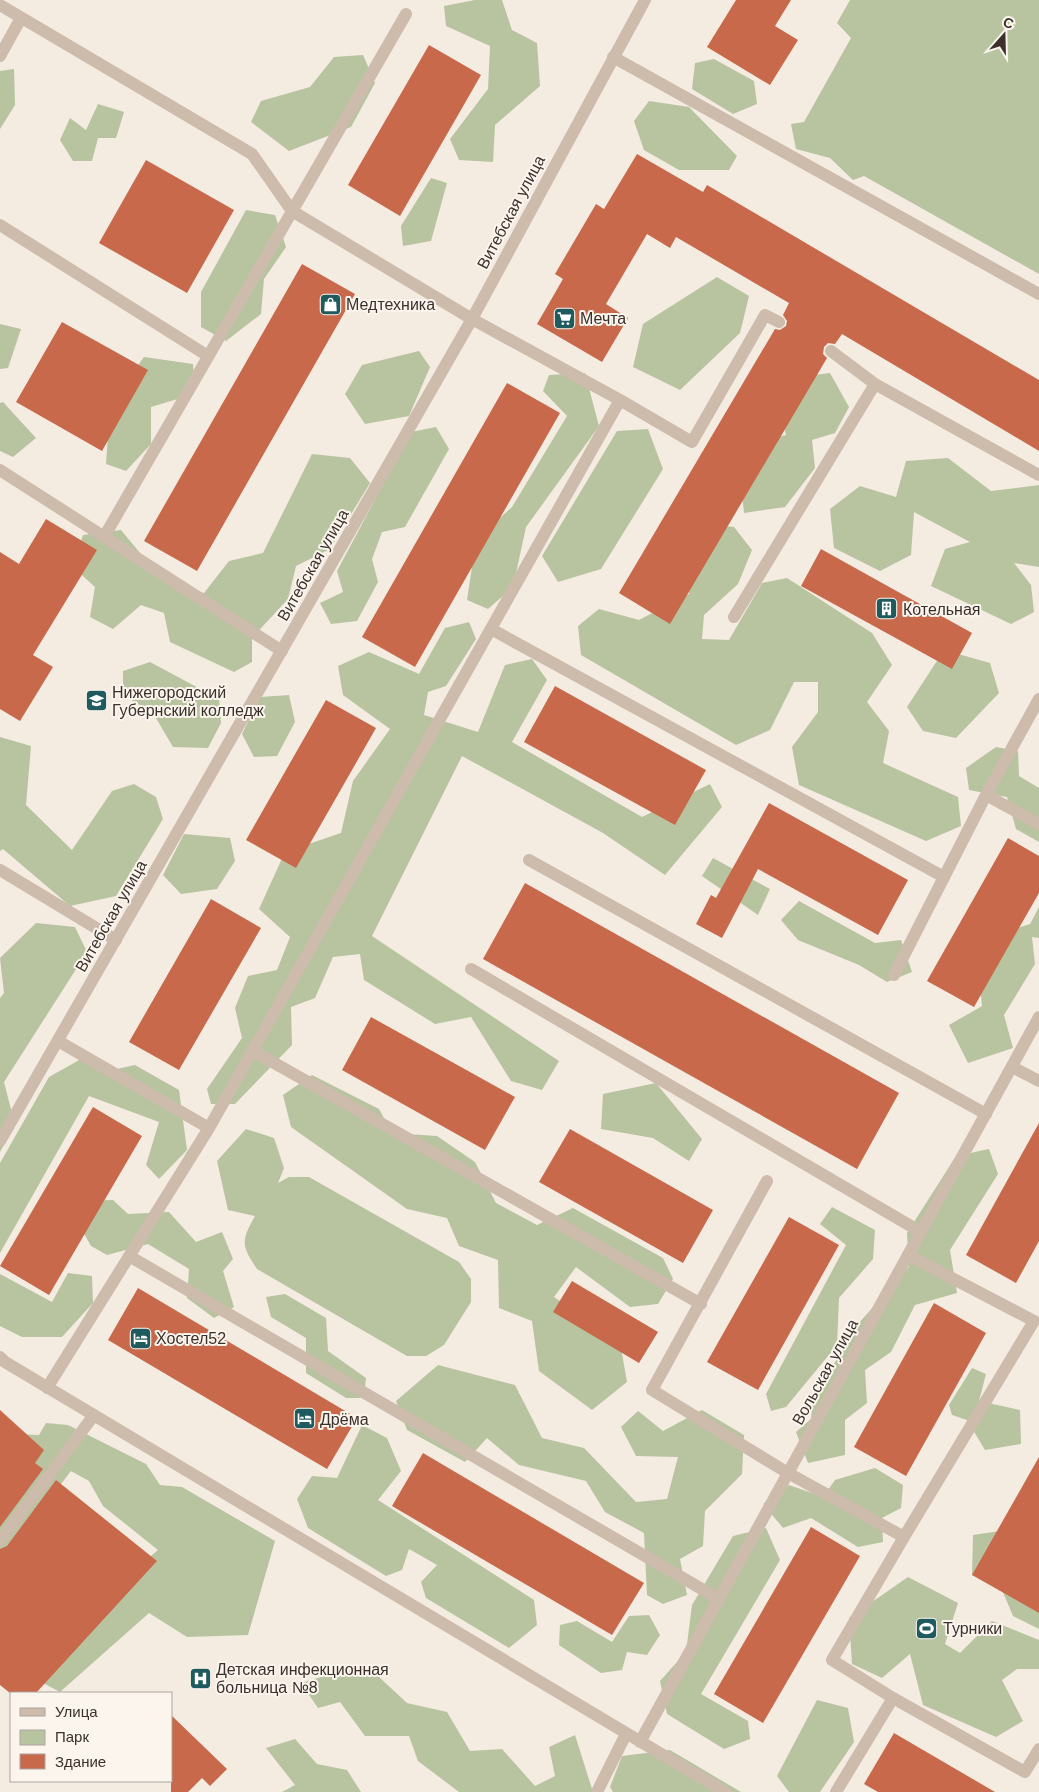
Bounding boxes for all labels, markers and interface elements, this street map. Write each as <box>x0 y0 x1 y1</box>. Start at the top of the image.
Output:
north arrow <box>979 10 1029 60</box>
text: С <box>1001 14 1016 32</box>
street label: Витебская улица <box>474 152 548 272</box>
shop icon: Медтехника <box>318 292 342 316</box>
place label: Медтехника <box>346 296 435 313</box>
supermarket icon: Мечта <box>552 306 576 330</box>
place label: Мечта <box>580 310 626 327</box>
street label: Витебская улица <box>274 506 352 624</box>
building icon: Котельная <box>875 597 899 621</box>
place label: Котельная <box>903 601 980 618</box>
place label: Нижегородский Губернский колледж <box>112 684 264 719</box>
school or university icon: Нижегородский Губернский колледж <box>84 689 108 713</box>
street label: Витебская улица <box>72 857 150 975</box>
street label: Вольская улица <box>789 1316 861 1428</box>
hotel icon: Хостел52 <box>128 1326 152 1350</box>
place label: Хостел52 <box>156 1330 226 1347</box>
hotel icon: Дрёма <box>292 1407 316 1431</box>
place label: Дрёма <box>320 1411 369 1428</box>
sports icon: Турники <box>915 1616 939 1640</box>
place label: Турники <box>943 1620 1002 1637</box>
place label: Детская инфекционная больница №8 <box>216 1661 389 1696</box>
hospital icon: Детская инфекционная больница №8 <box>188 1666 212 1690</box>
legend <box>10 1692 172 1782</box>
text: Улица <box>55 1703 98 1720</box>
text: Парк <box>55 1728 89 1745</box>
text: Здание <box>55 1753 106 1770</box>

